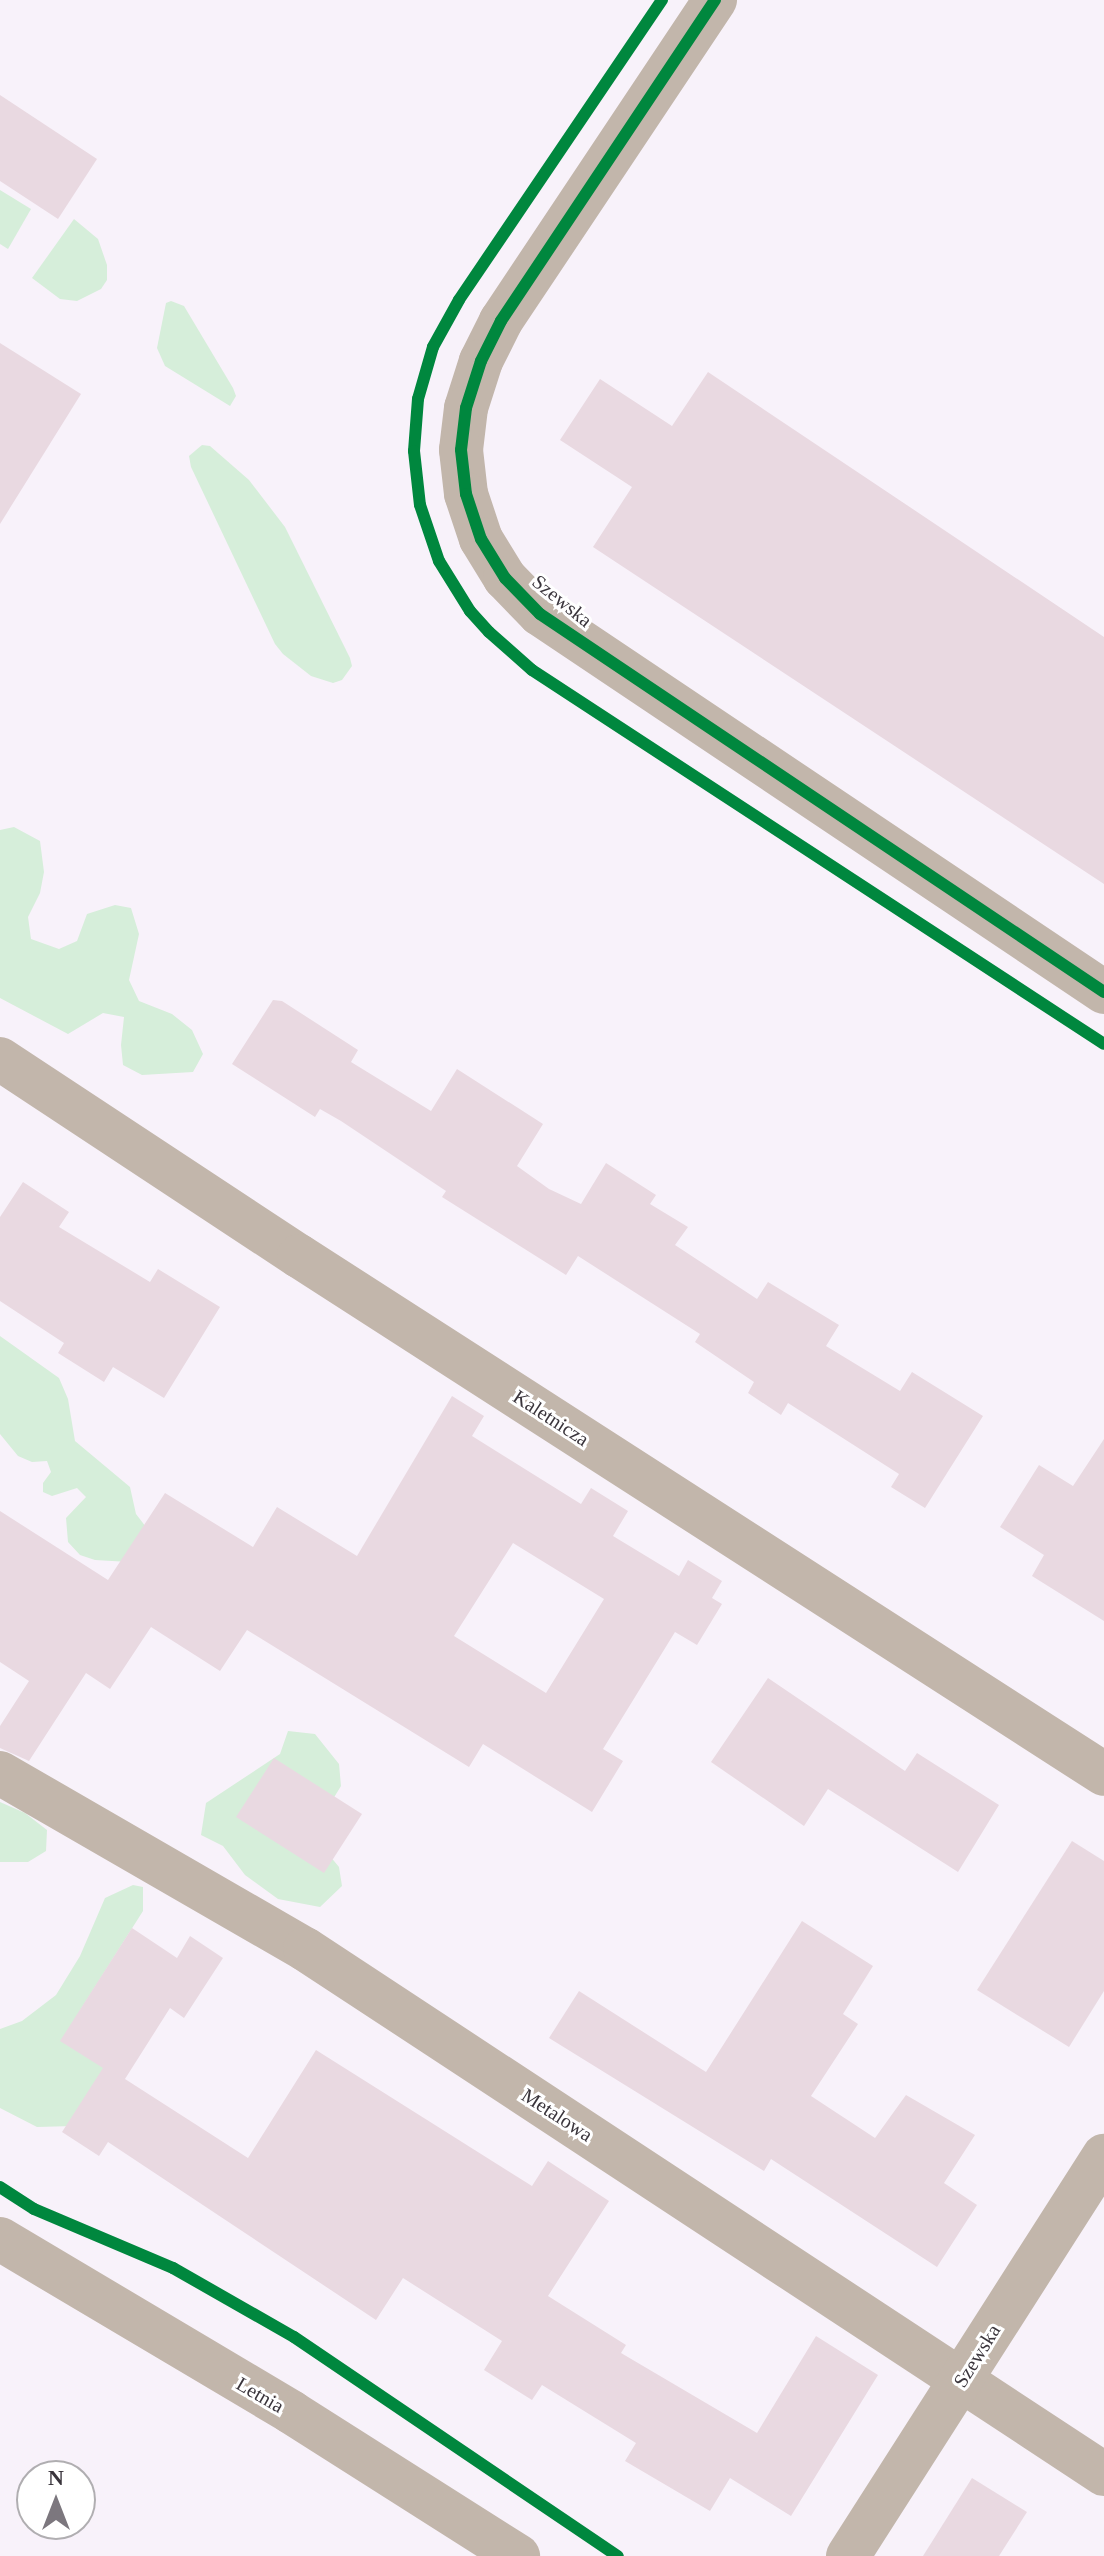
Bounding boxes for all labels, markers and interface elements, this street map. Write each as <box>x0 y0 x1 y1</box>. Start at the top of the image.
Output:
street label: Szewska <box>527 570 597 632</box>
street label: Kaletnicza <box>509 1385 593 1451</box>
street label: Metalowa <box>517 2083 597 2147</box>
street label: Szewska <box>948 2320 1006 2392</box>
street label: Letnia <box>232 2372 288 2418</box>
north arrow <box>16 2460 96 2540</box>
text: N <box>48 2465 64 2490</box>

